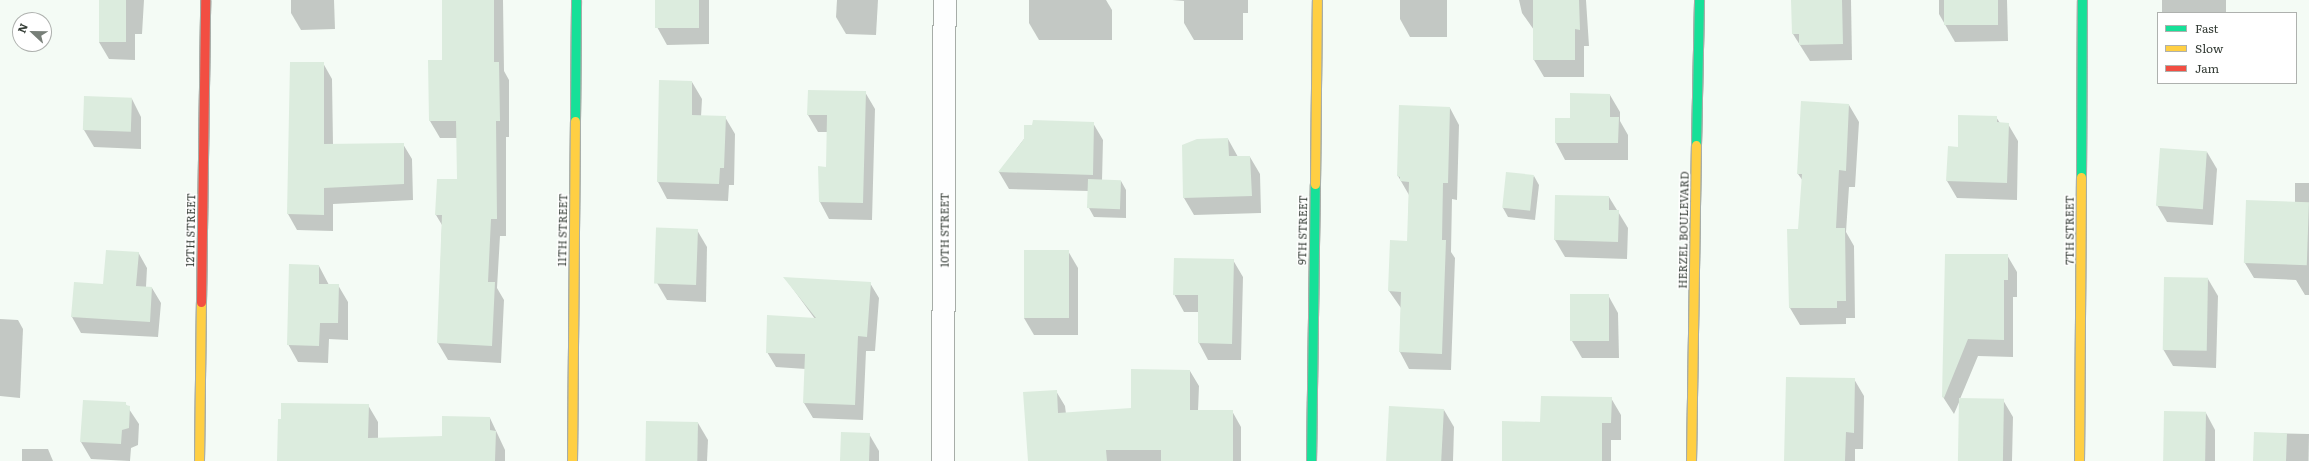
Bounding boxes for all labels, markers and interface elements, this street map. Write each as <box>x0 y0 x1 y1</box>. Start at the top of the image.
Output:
north arrow <box>12 12 52 52</box>
legend <box>2157 12 2297 84</box>
text: Fast <box>2195 19 2218 37</box>
text: N <box>13 21 31 35</box>
text: Slow <box>2195 39 2223 57</box>
text: Jam <box>2195 59 2219 77</box>
street label: HERZEL BOULEVARD <box>1675 171 1691 289</box>
street label: 12TH STREET <box>183 193 197 267</box>
street label: 10TH STREET <box>937 193 951 267</box>
street label: 11TH STREET <box>555 194 569 266</box>
street label: 9TH STREET <box>1295 195 1309 265</box>
street label: 7TH STREET <box>2062 195 2076 265</box>

